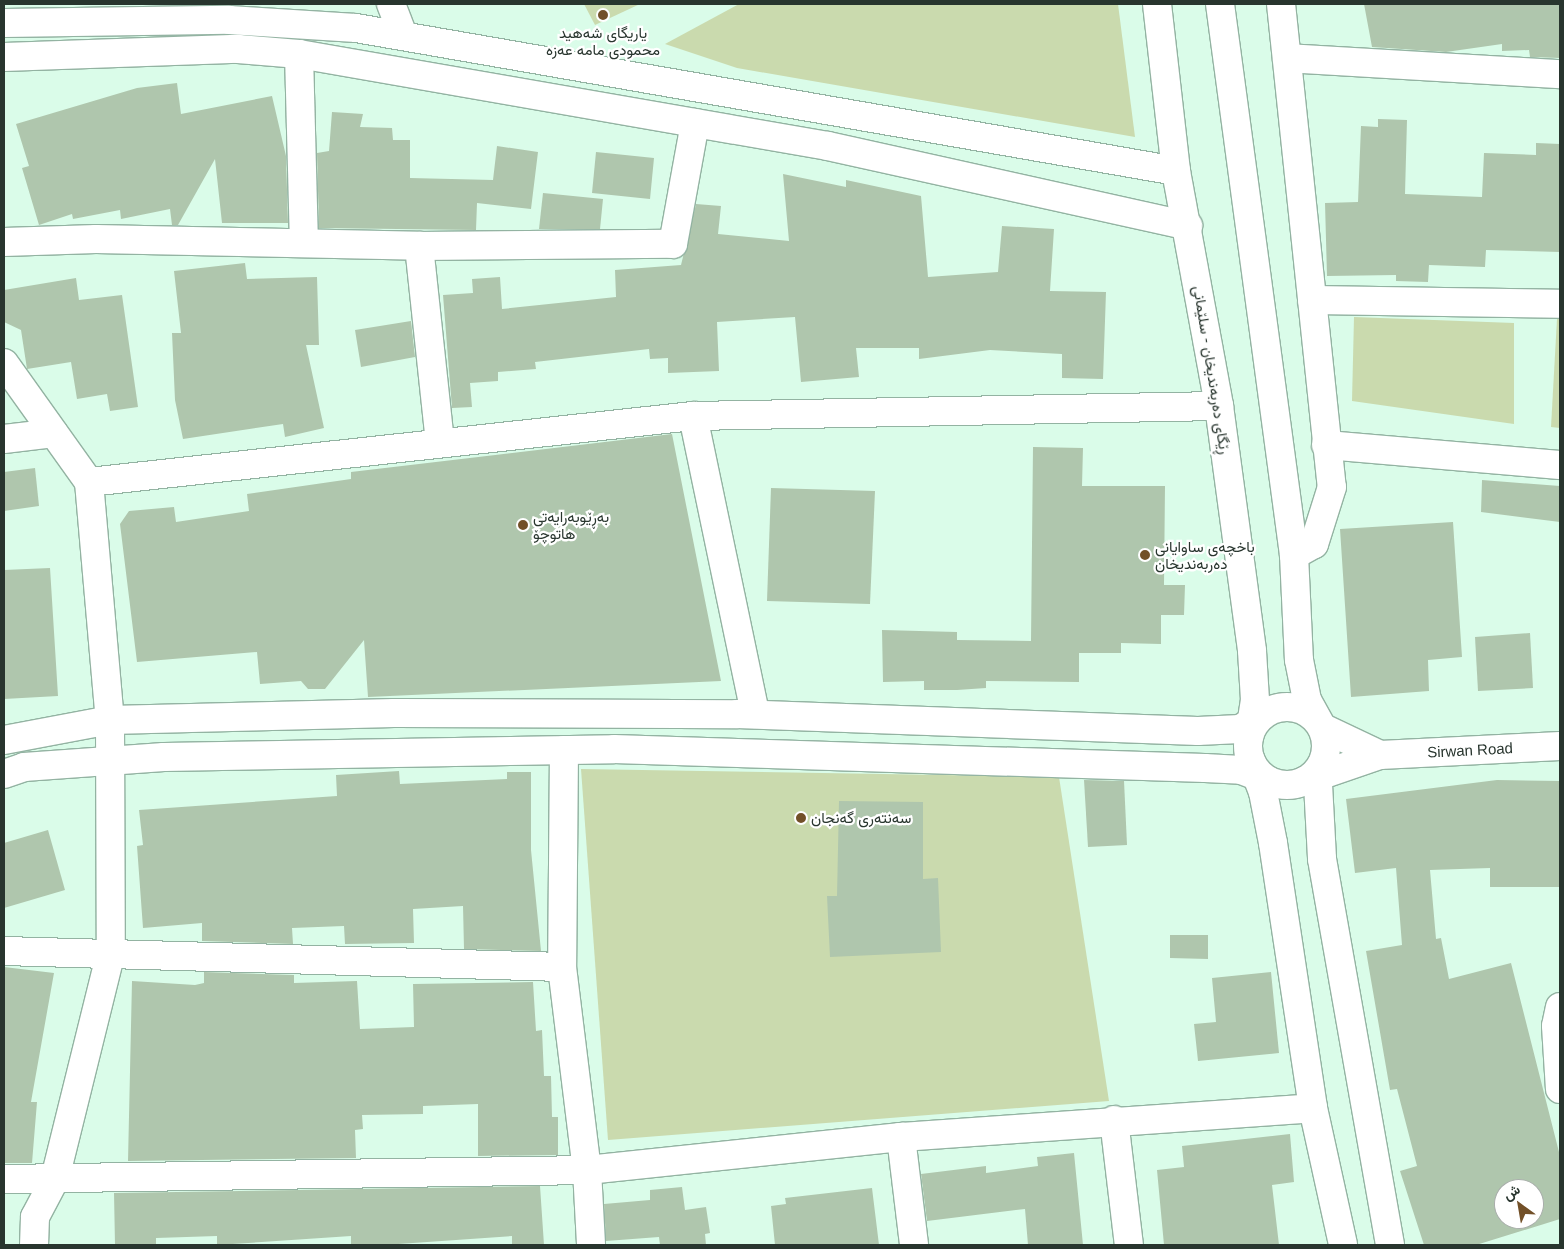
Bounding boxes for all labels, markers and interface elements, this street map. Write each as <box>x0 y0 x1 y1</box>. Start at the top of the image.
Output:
marker: یاریگاى شه‌هید محمودى مامه‌ عه‌زه <box>597 9 609 21</box>
place label: یاریگاى شه‌هید محمودى مامه‌ عه‌زه <box>546 23 660 58</box>
street label: ڕێگای دەربەندیخان - سلێمانی <box>1190 284 1234 456</box>
place label: بەڕێوبەرایەتی هاتوچۆ <box>533 507 609 542</box>
marker: بەڕێوبەرایەتی هاتوچۆ <box>517 519 529 531</box>
place label: باخچەی ساوایانی دەربەندیخان <box>1155 537 1255 572</box>
marker: باخچەی ساوایانی دەربەندیخان <box>1139 549 1151 561</box>
street label: Sirwan Road <box>1427 739 1513 761</box>
place label: سەنتەری گەنجان <box>811 809 911 827</box>
marker: سەنتەری گەنجان <box>795 812 807 824</box>
north arrow <box>1494 1179 1544 1229</box>
text: ش <box>1500 1181 1523 1203</box>

